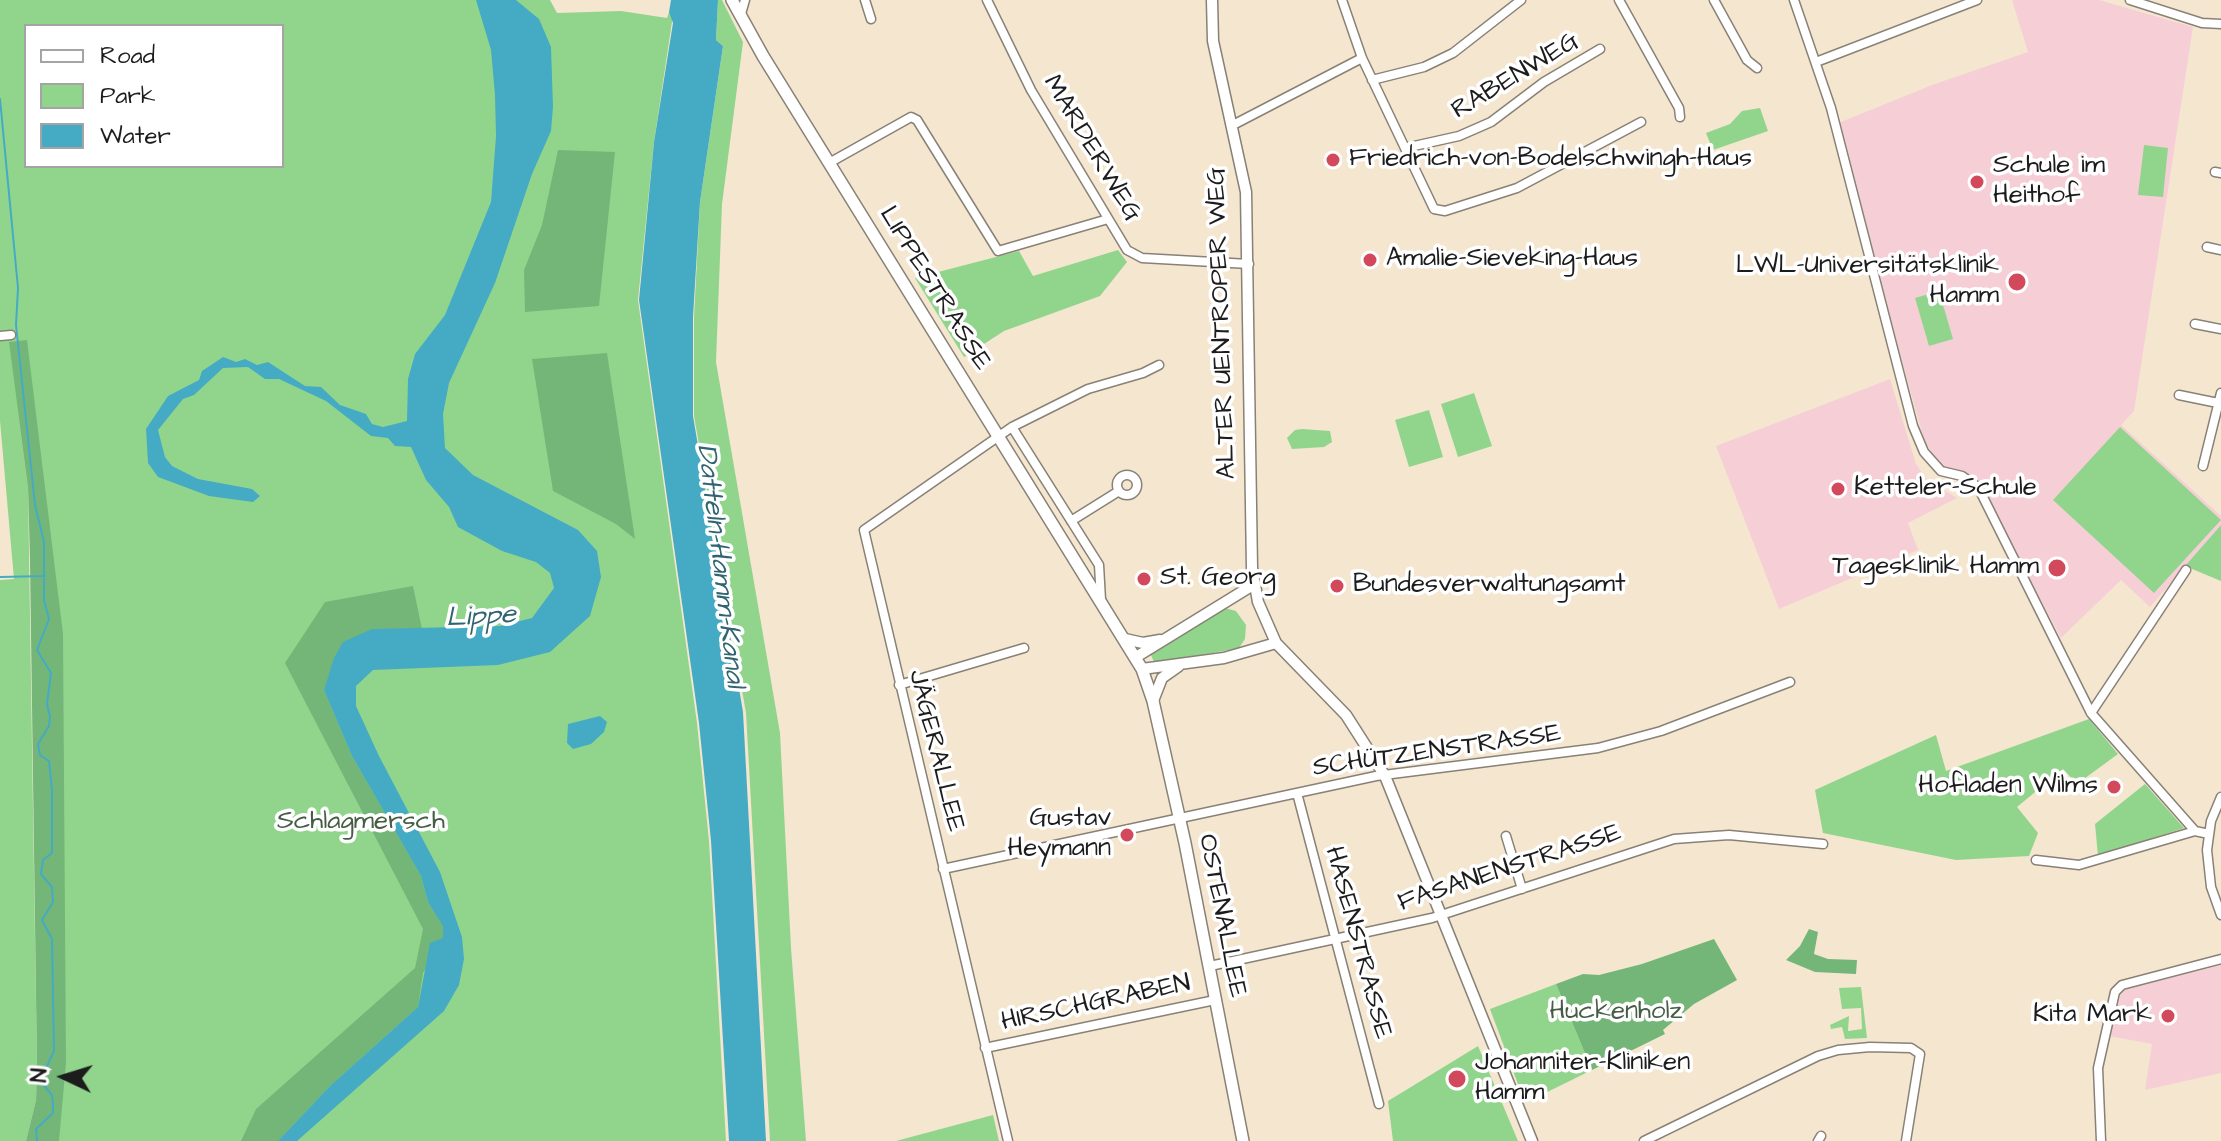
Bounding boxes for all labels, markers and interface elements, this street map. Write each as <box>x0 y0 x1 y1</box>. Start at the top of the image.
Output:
legend <box>24 24 284 168</box>
street label: RABENWEG <box>1447 27 1585 127</box>
text: Road <box>100 39 155 73</box>
street label: MARDERWEG <box>1035 70 1147 228</box>
text: Park <box>100 79 156 113</box>
text: Water <box>100 119 171 153</box>
place label: Friedrich-von-Bodelschwingh-Haus <box>1349 144 1752 176</box>
marker: Friedrich-von-Bodelschwingh-Haus <box>1324 151 1342 169</box>
place label: Schule im Heithof <box>1993 151 2105 212</box>
street label: ALTER UENTROPER WEG <box>1202 166 1244 480</box>
marker: Schule im Heithof <box>1968 173 1986 191</box>
street label: LIPPESTRASSE <box>871 201 997 377</box>
place label: Amalie-Sieveking-Haus <box>1386 244 1638 276</box>
marker: Amalie-Sieveking-Haus <box>1361 251 1379 269</box>
place label: LWL-Universitätsklinik Hamm <box>1736 251 1999 312</box>
marker: LWL-Universitätsklinik Hamm <box>2006 271 2028 293</box>
water label: Datteln-Hamm-Kanal <box>687 443 751 689</box>
place label: Ketteler-Schule <box>1854 473 2037 505</box>
marker: Ketteler-Schule <box>1829 480 1847 498</box>
place label: Tagesklinik Hamm <box>1832 552 2039 584</box>
marker: Tagesklinik Hamm <box>2046 557 2068 579</box>
place label: St. Georg <box>1160 563 1276 595</box>
marker: St. Georg <box>1135 570 1153 588</box>
place label: Bundesverwaltungsamt <box>1353 570 1626 602</box>
marker: Bundesverwaltungsamt <box>1328 577 1346 595</box>
water label: Lippe <box>445 599 517 637</box>
street label: JÄGERALLEE <box>900 667 970 835</box>
street label: SCHÜTZENSTRASSE <box>1311 719 1563 785</box>
place label: Hofladen Wilms <box>1918 771 2098 803</box>
marker: Hofladen Wilms <box>2105 778 2123 796</box>
place label: Gustav Heymann <box>1007 804 1111 866</box>
park label: Schlagmersch <box>277 807 445 839</box>
street label: FASANENSTRASSE <box>1394 818 1626 920</box>
marker: Gustav Heymann <box>1118 826 1136 844</box>
street label: OSTENALLEE <box>1190 832 1252 1000</box>
street label: HASENSTRASSE <box>1316 843 1398 1043</box>
street label: HIRSCHGRABEN <box>999 969 1193 1039</box>
park label: Huckenholz <box>1550 997 1682 1029</box>
place label: Kita Mark <box>2033 1000 2152 1032</box>
marker: Kita Mark <box>2159 1007 2177 1025</box>
north arrow <box>24 1037 104 1117</box>
place label: Johanniter-Kliniken Hamm <box>1475 1048 1690 1110</box>
text: N <box>24 1067 56 1083</box>
marker: Johanniter-Kliniken Hamm <box>1446 1068 1468 1090</box>

